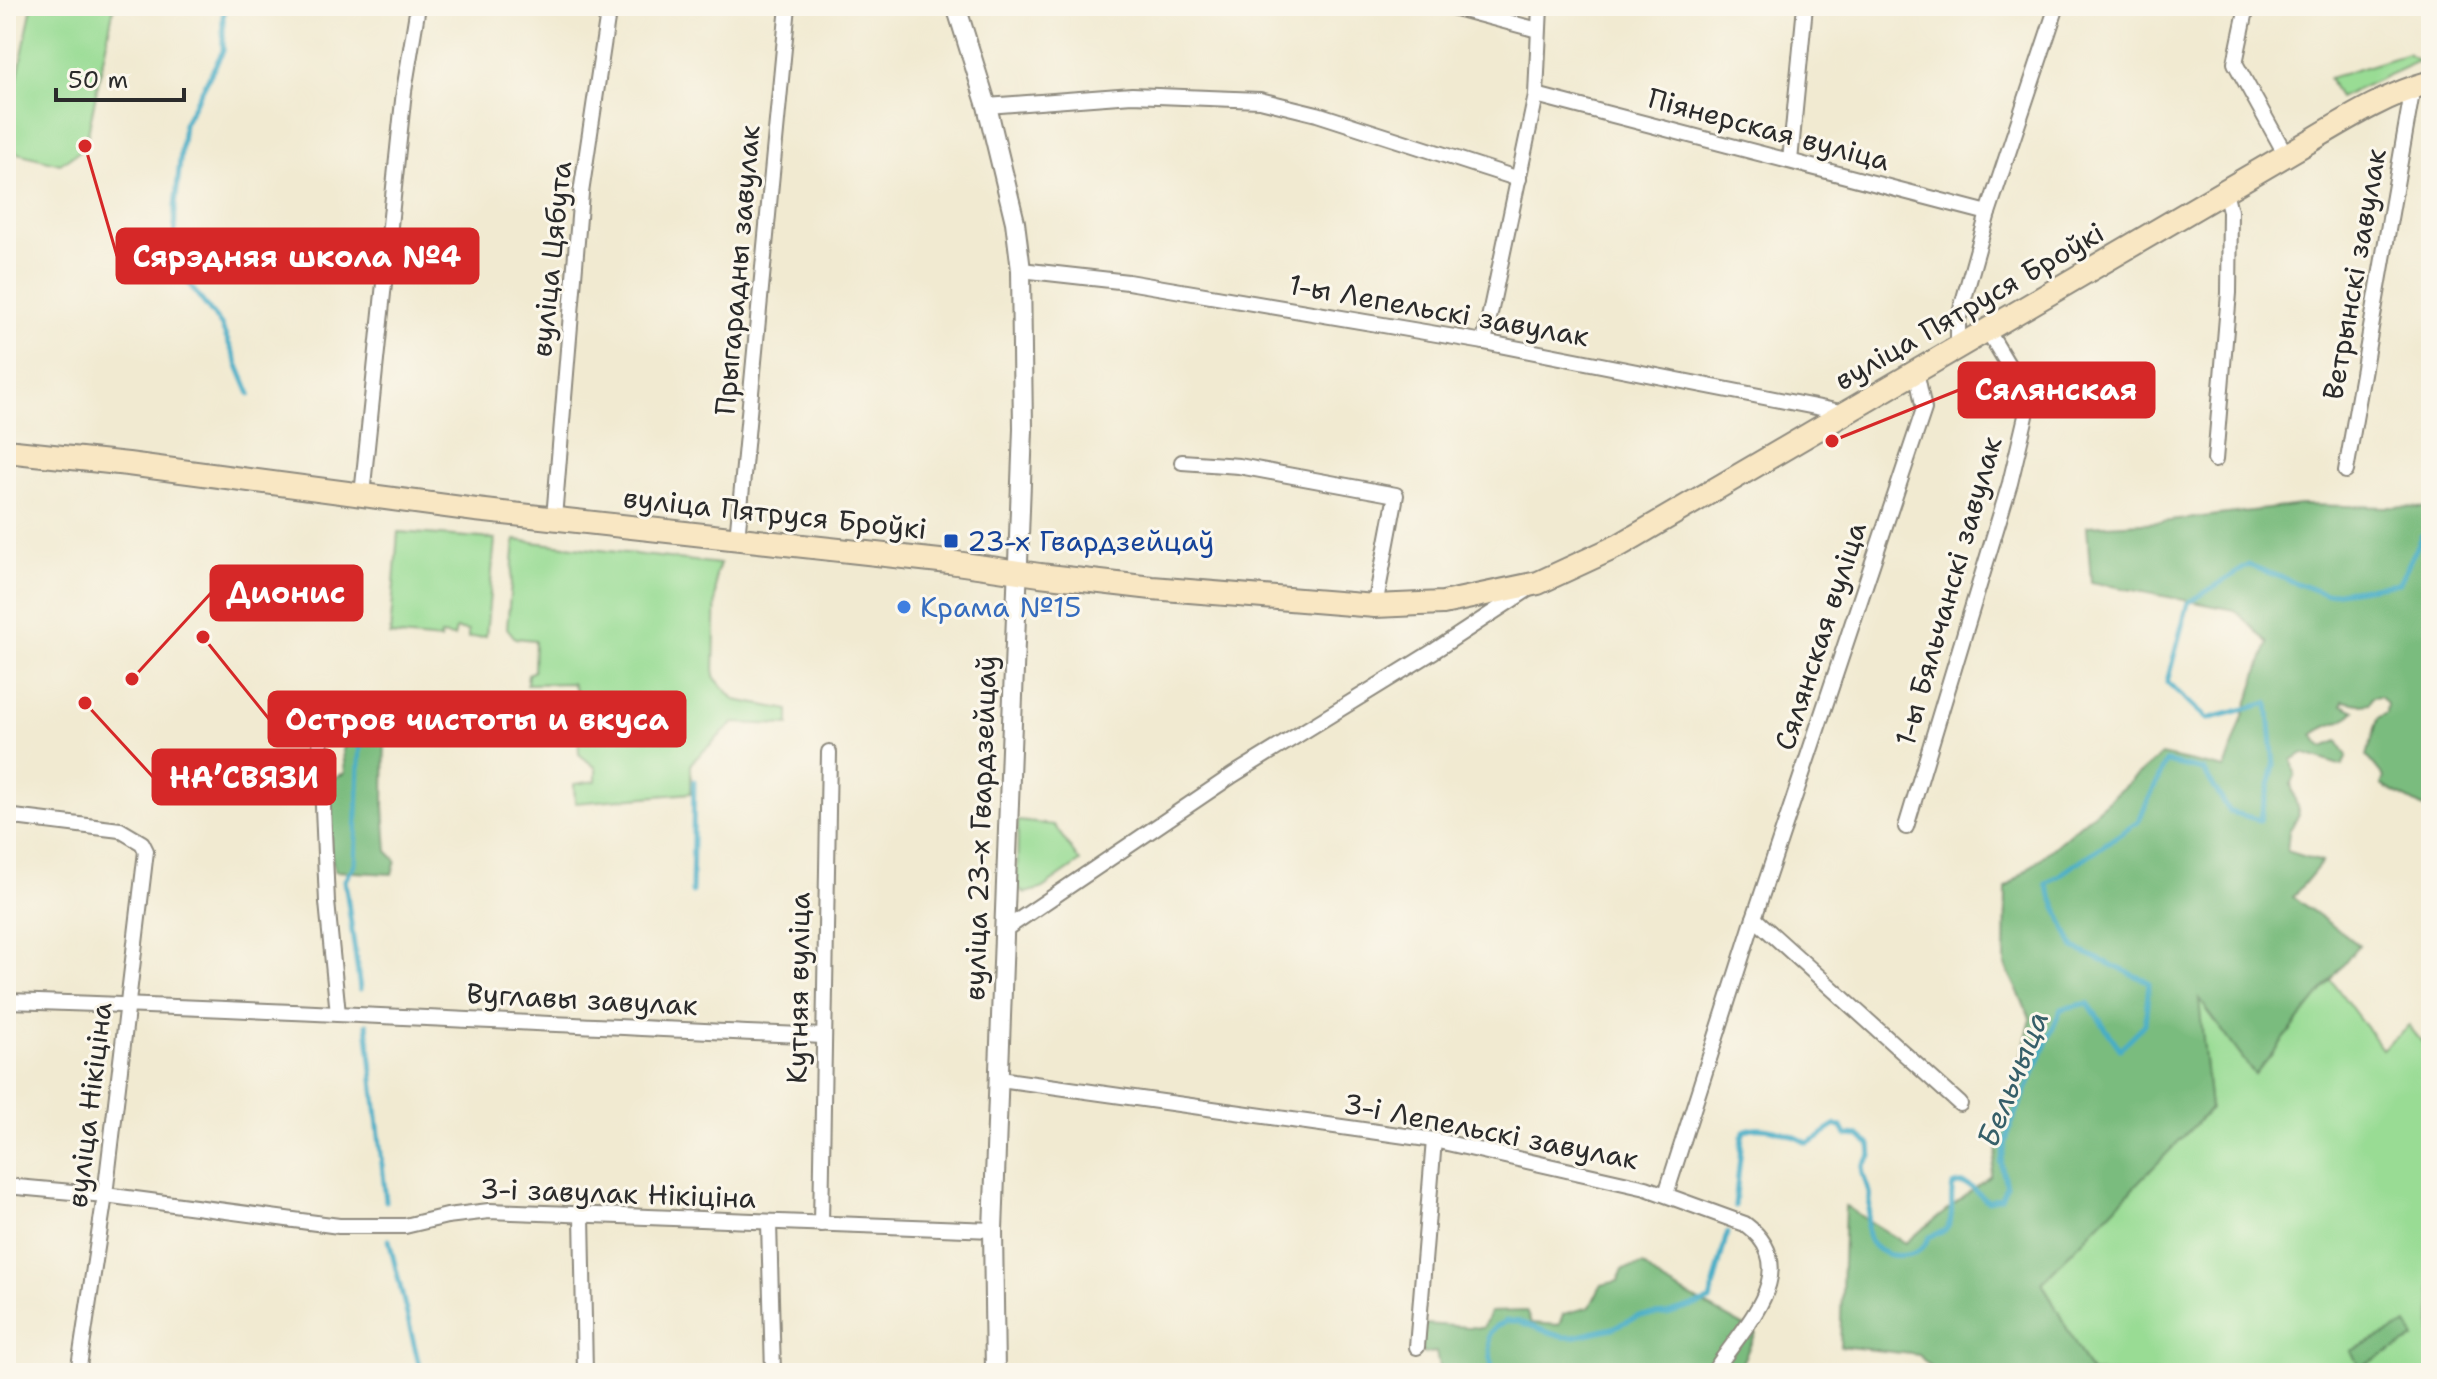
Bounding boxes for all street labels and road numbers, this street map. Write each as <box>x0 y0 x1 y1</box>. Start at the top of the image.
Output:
street label: Піянерская вуліца <box>1644 78 1894 180</box>
street label: Прыгарадны завулак <box>705 123 769 417</box>
street label: Ветрынскі завулак <box>2313 145 2395 403</box>
street label: вуліца Цябута <box>522 159 580 359</box>
street label: вуліца Пятруся Броўкі <box>1827 213 2111 399</box>
street label: 1-ы Лепельскі завулак <box>1286 265 1592 355</box>
street label: 1-ы Бяльчанскі завулак <box>1886 432 2010 750</box>
street label: вуліца Пятруся Броўкі <box>621 478 929 548</box>
street label: Сялянская вуліца <box>1765 517 1875 755</box>
street label: вуліца 23-х Гвардзейцаў <box>955 655 1005 1001</box>
street label: Кутняя вуліца <box>777 892 819 1084</box>
street label: Вуглавы завулак <box>465 974 699 1024</box>
street label: вуліца Нікіціна <box>58 1000 120 1210</box>
street label: 3-і Лепельскі завулак <box>1340 1084 1642 1178</box>
street label: 3-і завулак Нікіціна <box>479 1169 757 1217</box>

